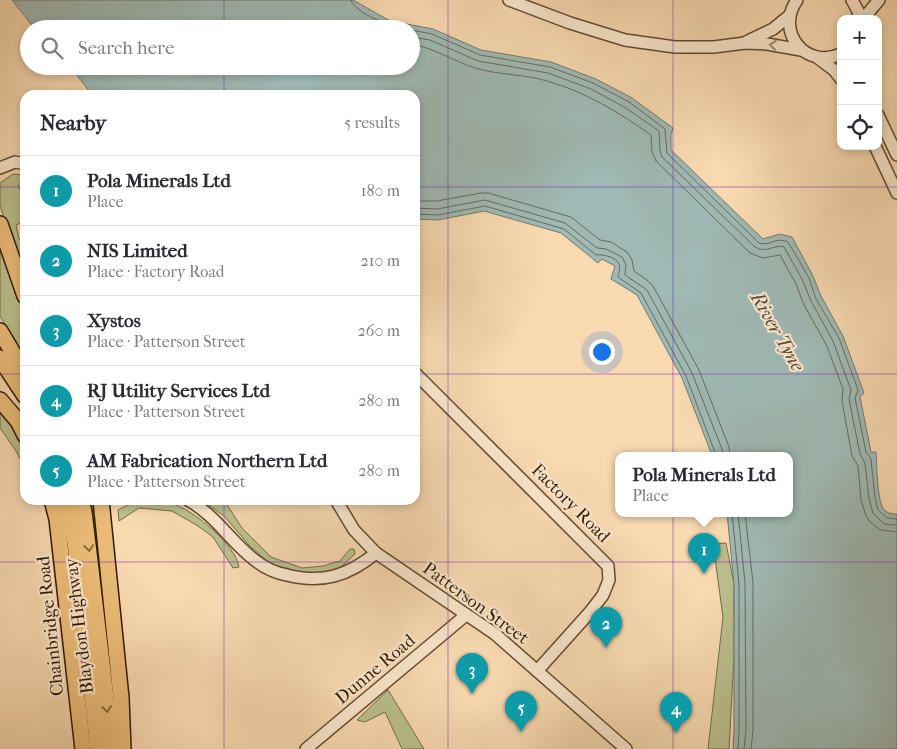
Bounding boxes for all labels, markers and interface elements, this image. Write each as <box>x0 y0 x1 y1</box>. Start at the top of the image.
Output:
map controls <box>837 15 882 150</box>
button: + <box>837 15 882 60</box>
search box <box>20 20 420 75</box>
icon: search <box>38 34 66 62</box>
text: Search here <box>78 37 174 59</box>
one-way arrow <box>769 40 777 51</box>
button: − <box>837 60 882 105</box>
button: locate <box>837 105 882 150</box>
text: Nearby <box>40 111 106 135</box>
text: 5 results <box>344 113 400 132</box>
text: Pola Minerals Ltd <box>87 170 231 192</box>
text: 1 <box>53 181 59 200</box>
text: 180 m <box>361 181 400 200</box>
text: Place <box>87 192 123 211</box>
text: NIS Limited <box>87 240 188 262</box>
text: 2 <box>52 251 60 270</box>
text: 210 m <box>361 251 400 270</box>
text: Place · Factory Road <box>87 262 225 281</box>
water label: River Tyne <box>745 287 809 376</box>
text: Xystos <box>87 310 141 332</box>
text: 3 <box>53 321 59 340</box>
text: 260 m <box>358 321 400 340</box>
text: Place · Patterson Street <box>87 332 245 351</box>
your location <box>589 339 615 365</box>
text: RJ Utility Services Ltd <box>87 380 270 402</box>
text: 4 <box>51 391 61 410</box>
text: 280 m <box>358 391 400 410</box>
text: Place · Patterson Street <box>87 402 245 421</box>
text: AM Fabrication Northern Ltd <box>87 450 327 472</box>
popup <box>615 452 793 517</box>
street label: Factory Road <box>527 460 614 547</box>
text: 5 <box>53 461 59 480</box>
text: 280 m <box>358 461 400 480</box>
text: Pola Minerals Ltd <box>632 464 776 486</box>
text: Place · Patterson Street <box>87 472 245 491</box>
text: Place <box>632 486 669 505</box>
pin: 1 <box>688 533 720 574</box>
one-way arrow <box>83 544 94 552</box>
street label: Chainbridge Road <box>33 555 68 697</box>
street label: Blaydon Highway <box>61 556 98 695</box>
street label: Patterson Street <box>419 558 533 649</box>
pin: 2 <box>590 607 622 648</box>
street label: Dunne Road <box>331 630 420 709</box>
pin: 3 <box>456 653 488 694</box>
pin: 5 <box>505 691 537 732</box>
pin: 4 <box>660 692 692 733</box>
one-way arrow <box>101 706 112 714</box>

